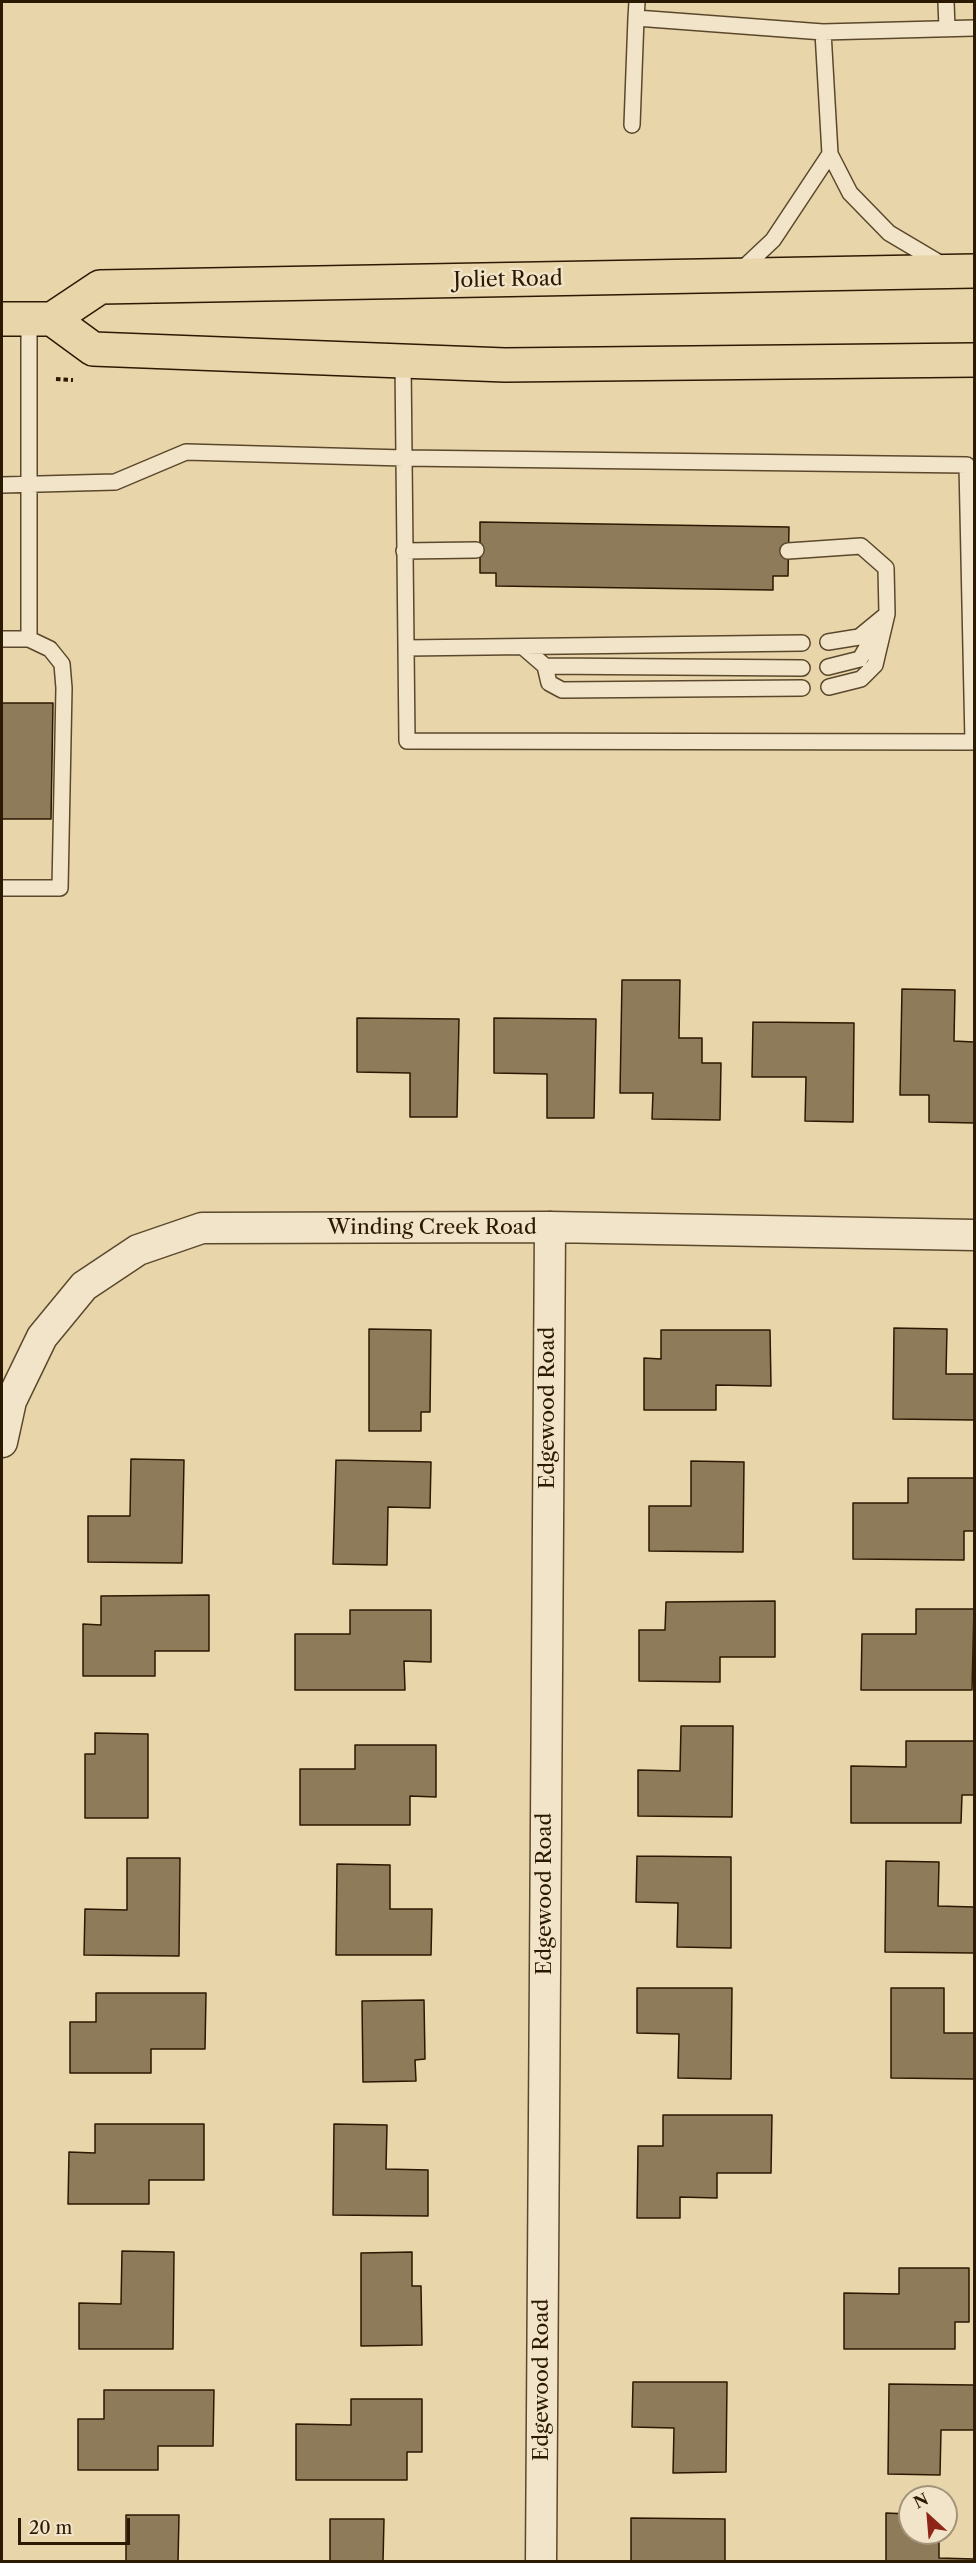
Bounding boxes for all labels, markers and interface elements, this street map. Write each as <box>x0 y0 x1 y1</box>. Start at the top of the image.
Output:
street label: Joliet Road <box>453 266 563 294</box>
street label: Winding Creek Road <box>327 1215 537 1241</box>
street label: Edgewood Road <box>535 1327 561 1489</box>
street label: Edgewood Road <box>532 1813 558 1975</box>
street label: Edgewood Road <box>529 2299 555 2461</box>
north arrow <box>898 2485 958 2545</box>
text: N <box>910 2489 932 2513</box>
scale bar <box>21 2506 134 2544</box>
text: 20 m <box>29 2517 72 2539</box>

